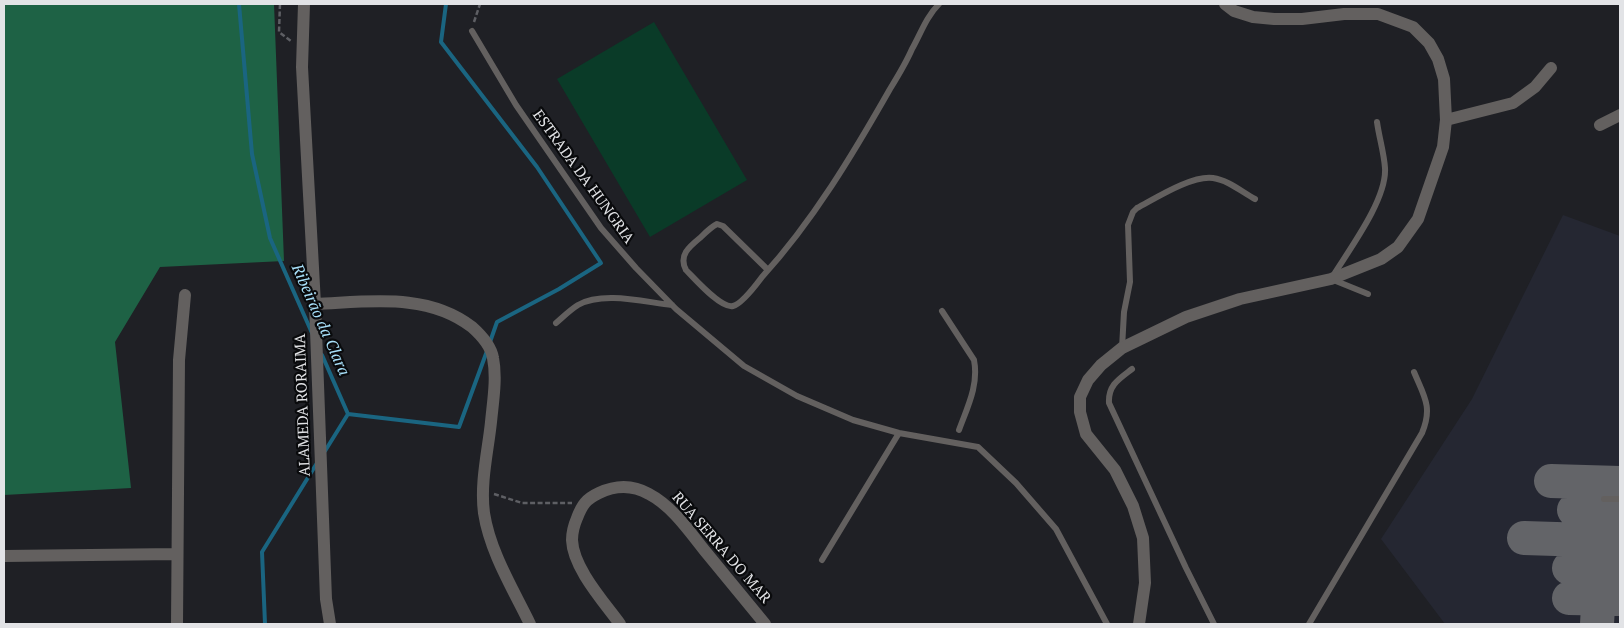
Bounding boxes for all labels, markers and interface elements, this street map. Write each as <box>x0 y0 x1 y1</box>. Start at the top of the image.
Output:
street label: ESTRADA DA HUNGRIA <box>529 107 637 247</box>
water label: Ribeirão da Clara <box>287 261 353 379</box>
street label: ALAMEDA RORAIMA <box>292 333 314 477</box>
street label: RUA SERRA DO MAR <box>668 489 774 607</box>

